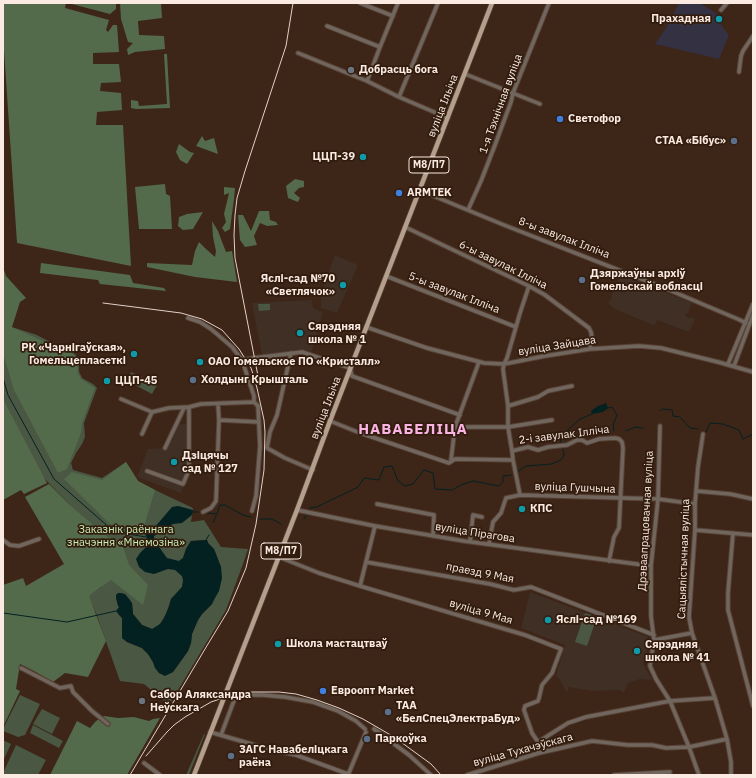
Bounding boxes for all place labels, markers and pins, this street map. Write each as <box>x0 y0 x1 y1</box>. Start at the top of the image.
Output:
place label: Прахадная <box>651 12 711 26</box>
marker: Прахадная <box>714 14 724 24</box>
place label: Добрасць бога <box>359 63 438 77</box>
marker: Добрасць бога <box>346 65 356 75</box>
place label: Светофор <box>568 112 621 126</box>
marker: Светофор <box>555 114 565 124</box>
place label: СТАА «Бібус» <box>655 134 726 148</box>
marker: СТАА «Бібус» <box>729 136 739 146</box>
place label: ЦЦП-39 <box>313 150 355 164</box>
marker: ЦЦП-39 <box>358 152 368 162</box>
place label: ARMTEK <box>407 186 452 200</box>
marker: ARMTEK <box>394 188 404 198</box>
place label: Дзяржаўны архіў Гомельскай вобласці <box>590 267 703 293</box>
place label: Яслі-сад №70 «Светлячок» <box>261 272 335 298</box>
marker: Дзяржаўны архіў Гомельскай вобласці <box>577 275 587 285</box>
marker: Яслі-сад №70 «Светлячок» <box>338 280 348 290</box>
place label: Сярэдняя школа № 1 <box>308 320 366 346</box>
marker: Сярэдняя школа № 1 <box>295 328 305 338</box>
place label: РК «Чарнігаўская», Гомельцепласеткі <box>21 341 126 367</box>
marker: РК «Чарнігаўская», Гомельцепласеткі <box>129 349 139 359</box>
place label: ОАО Гомельское ПО «Кристалл» <box>208 355 380 369</box>
marker: ОАО Гомельское ПО «Кристалл» <box>195 357 205 367</box>
place label: Холдынг Крышталь <box>201 373 308 387</box>
place label: ЦЦП-45 <box>115 374 157 388</box>
marker: Холдынг Крышталь <box>188 375 198 385</box>
marker: ЦЦП-45 <box>102 376 112 386</box>
place label: Дзіцячы сад № 127 <box>182 449 238 475</box>
marker: Дзіцячы сад № 127 <box>169 457 179 467</box>
place label: КПС <box>530 502 552 516</box>
marker: КПС <box>517 504 527 514</box>
place label: Яслі-сад №169 <box>556 613 637 627</box>
marker: Яслі-сад №169 <box>543 615 553 625</box>
place label: Школа мастацтваў <box>286 637 387 651</box>
place label: Сярэдняя школа № 41 <box>645 638 710 664</box>
marker: Школа мастацтваў <box>273 639 283 649</box>
marker: Сярэдняя школа № 41 <box>632 646 642 656</box>
place label: Евроопт Market <box>331 684 414 698</box>
marker: Евроопт Market <box>318 686 328 696</box>
place label: Сабор Аляксандра Неўскага <box>150 688 251 714</box>
marker: Сабор Аляксандра Неўскага <box>137 696 147 706</box>
place label: ТАА «БелСпецЭлектраБуд» <box>396 699 520 725</box>
marker: ТАА «БелСпецЭлектраБуд» <box>383 707 393 717</box>
place label: Паркоўка <box>375 732 427 746</box>
marker: Паркоўка <box>362 734 372 744</box>
place label: ЗАГС Навабеліцкага раёна <box>239 743 348 769</box>
marker: ЗАГС Навабеліцкага раёна <box>226 751 236 761</box>

